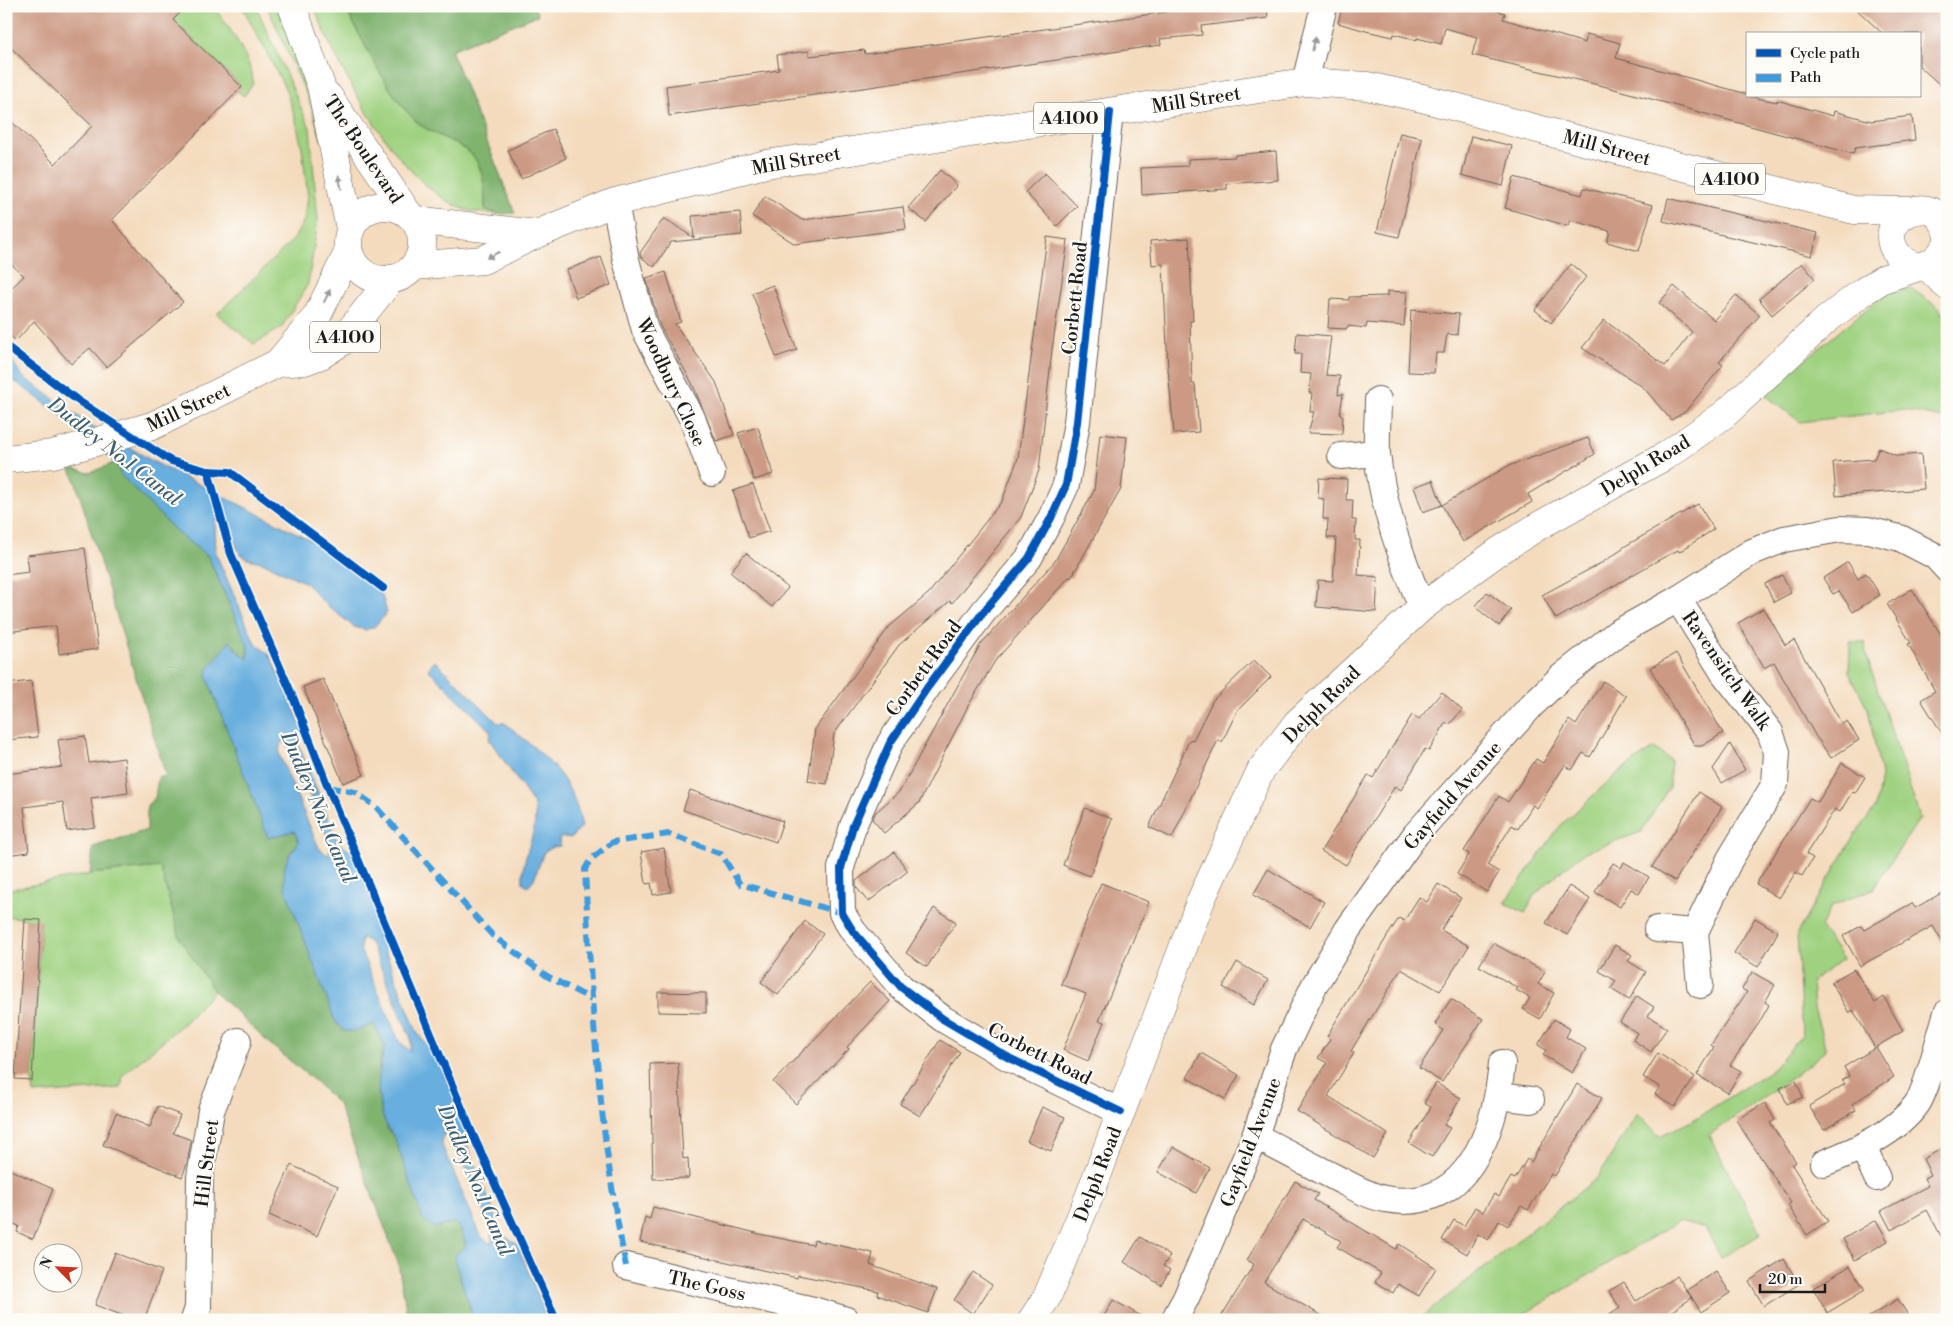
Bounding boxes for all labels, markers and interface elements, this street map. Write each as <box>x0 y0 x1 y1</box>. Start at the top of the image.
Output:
legend <box>1746 32 1920 98</box>
one-way arrow <box>1310 37 1318 52</box>
text: Cycle path <box>1790 44 1860 63</box>
text: Path <box>1790 68 1822 87</box>
street label: Mill Street <box>1150 81 1243 119</box>
street label: The Boulevard <box>318 91 408 209</box>
road number: A4100 <box>1034 102 1104 134</box>
street label: Mill Street <box>1560 125 1653 171</box>
street label: Mill Street <box>750 141 843 181</box>
road number: A4100 <box>1695 163 1765 194</box>
one-way arrow <box>335 173 343 189</box>
street label: Corbett Road <box>1057 240 1093 356</box>
one-way arrow <box>486 252 500 260</box>
one-way arrow <box>323 289 331 303</box>
street label: Woodbury Close <box>630 313 711 451</box>
road number: A4100 <box>310 322 380 352</box>
street label: Mill Street <box>143 378 234 438</box>
water label: Dudley No.1 Canal <box>42 392 186 512</box>
street label: Delph Road <box>1596 430 1695 502</box>
street label: Ravensitch Walk <box>1676 606 1777 736</box>
street label: Corbett Road <box>881 615 967 722</box>
street label: Delph Road <box>1278 661 1366 749</box>
water label: Dudley No.1 Canal <box>274 727 361 888</box>
street label: Gayfield Avenue <box>1399 736 1507 855</box>
street label: Corbett Road <box>983 1017 1096 1090</box>
street label: Gayfield Avenue <box>1215 1074 1287 1211</box>
water label: Dudley No.1 Canal <box>431 1100 518 1261</box>
street label: Hill Street <box>190 1118 224 1208</box>
street label: Delph Road <box>1069 1123 1127 1225</box>
north arrow <box>32 1244 82 1294</box>
text: N <box>37 1254 58 1272</box>
scale bar <box>1760 1261 1826 1293</box>
street label: The Goss <box>665 1265 748 1307</box>
text: 20 m <box>1768 1270 1803 1289</box>

